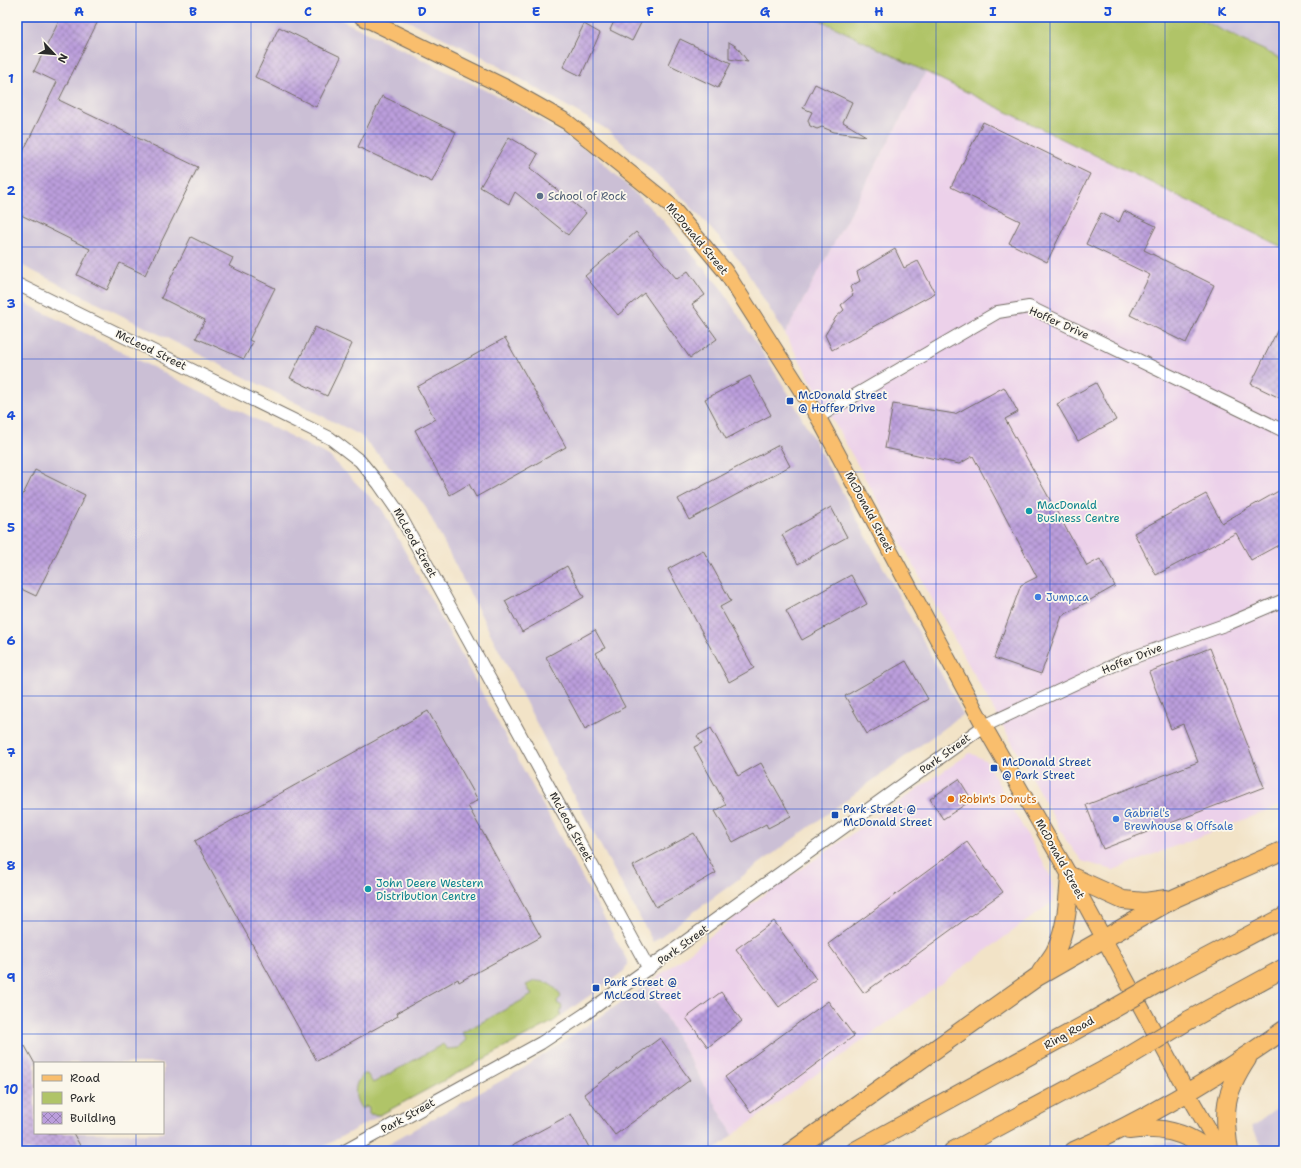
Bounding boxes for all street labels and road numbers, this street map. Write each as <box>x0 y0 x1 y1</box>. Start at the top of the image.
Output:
street label: McDonald Street <box>663 200 732 278</box>
street label: Hoffer Drive <box>1027 303 1091 343</box>
street label: McLeod Street <box>113 326 189 374</box>
street label: McDonald Street <box>841 469 897 555</box>
street label: McLeod Street <box>390 505 440 581</box>
street label: Hoffer Drive <box>1099 640 1165 678</box>
street label: Park Street <box>916 730 974 778</box>
street label: McLeod Street <box>546 789 596 865</box>
street label: McDonald Street <box>1032 816 1088 902</box>
street label: Park Street <box>654 921 712 969</box>
street label: Ring Road <box>1041 1013 1097 1053</box>
street label: Park Street <box>378 1095 438 1137</box>

